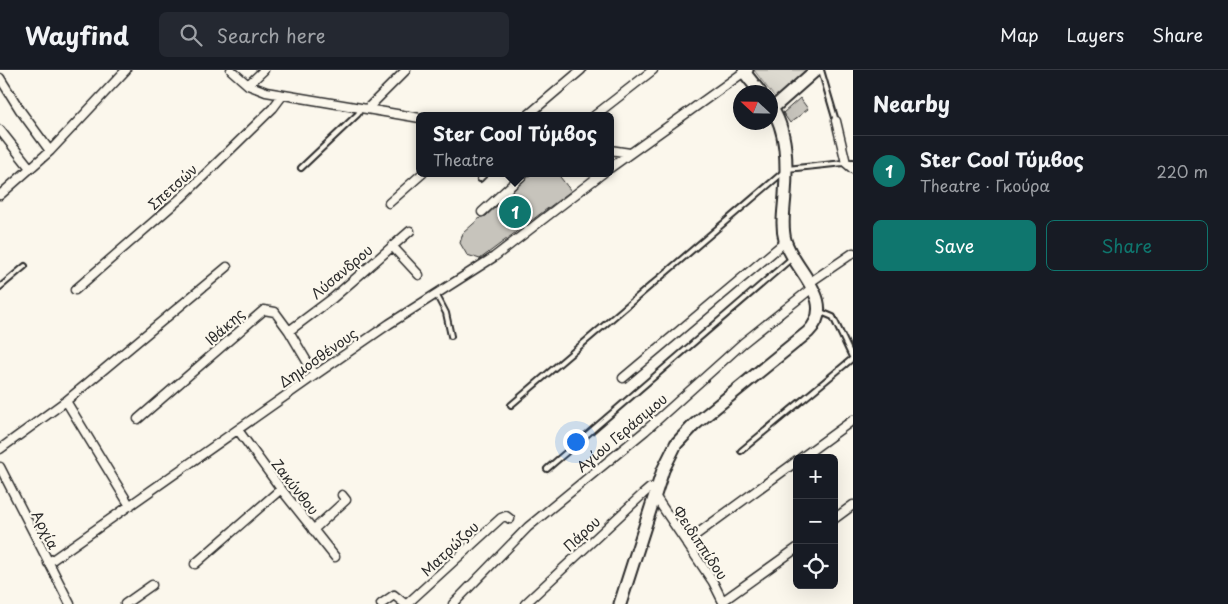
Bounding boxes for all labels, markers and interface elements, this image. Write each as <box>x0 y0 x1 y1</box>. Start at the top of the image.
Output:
search box <box>159 12 509 57</box>
text: Wayfind <box>25 17 129 53</box>
icon: search <box>177 21 205 49</box>
text: Search here <box>217 21 325 49</box>
text: Map <box>1000 21 1039 48</box>
text: Layers <box>1067 21 1124 48</box>
text: Share <box>1152 21 1203 48</box>
north arrow <box>733 85 778 130</box>
text: Nearby <box>873 87 950 119</box>
popup <box>416 112 614 177</box>
text: Ster Cool Τύμβος <box>433 119 597 147</box>
text: Ster Cool Τύμβος <box>920 145 1084 173</box>
text: Theatre <box>433 147 494 171</box>
street label: Σπετσών <box>143 159 202 214</box>
text: 1 <box>885 159 893 183</box>
text: 220 m <box>1157 159 1208 183</box>
text: Theatre · Γκούρα <box>920 173 1050 197</box>
pin: 1 <box>499 193 531 231</box>
button: Save <box>873 220 1036 271</box>
button: Share <box>1046 220 1208 271</box>
street label: Λύσανδρου <box>306 239 377 304</box>
street label: Ιθάκης <box>200 303 249 350</box>
street label: Δημοσθένους <box>274 323 361 392</box>
street label: Αγίου Γεράσιμου <box>572 388 672 477</box>
your location <box>563 429 589 455</box>
street label: Ζακύνθου <box>267 454 324 519</box>
map controls <box>793 454 838 589</box>
button: + <box>793 454 838 499</box>
button: − <box>793 499 838 544</box>
street label: Φειδιππίδου <box>668 502 733 584</box>
street label: Αρχία <box>27 507 64 553</box>
street label: Πάρου <box>558 511 605 556</box>
street label: Ματρώζου <box>416 516 483 581</box>
button: locate <box>793 544 838 589</box>

